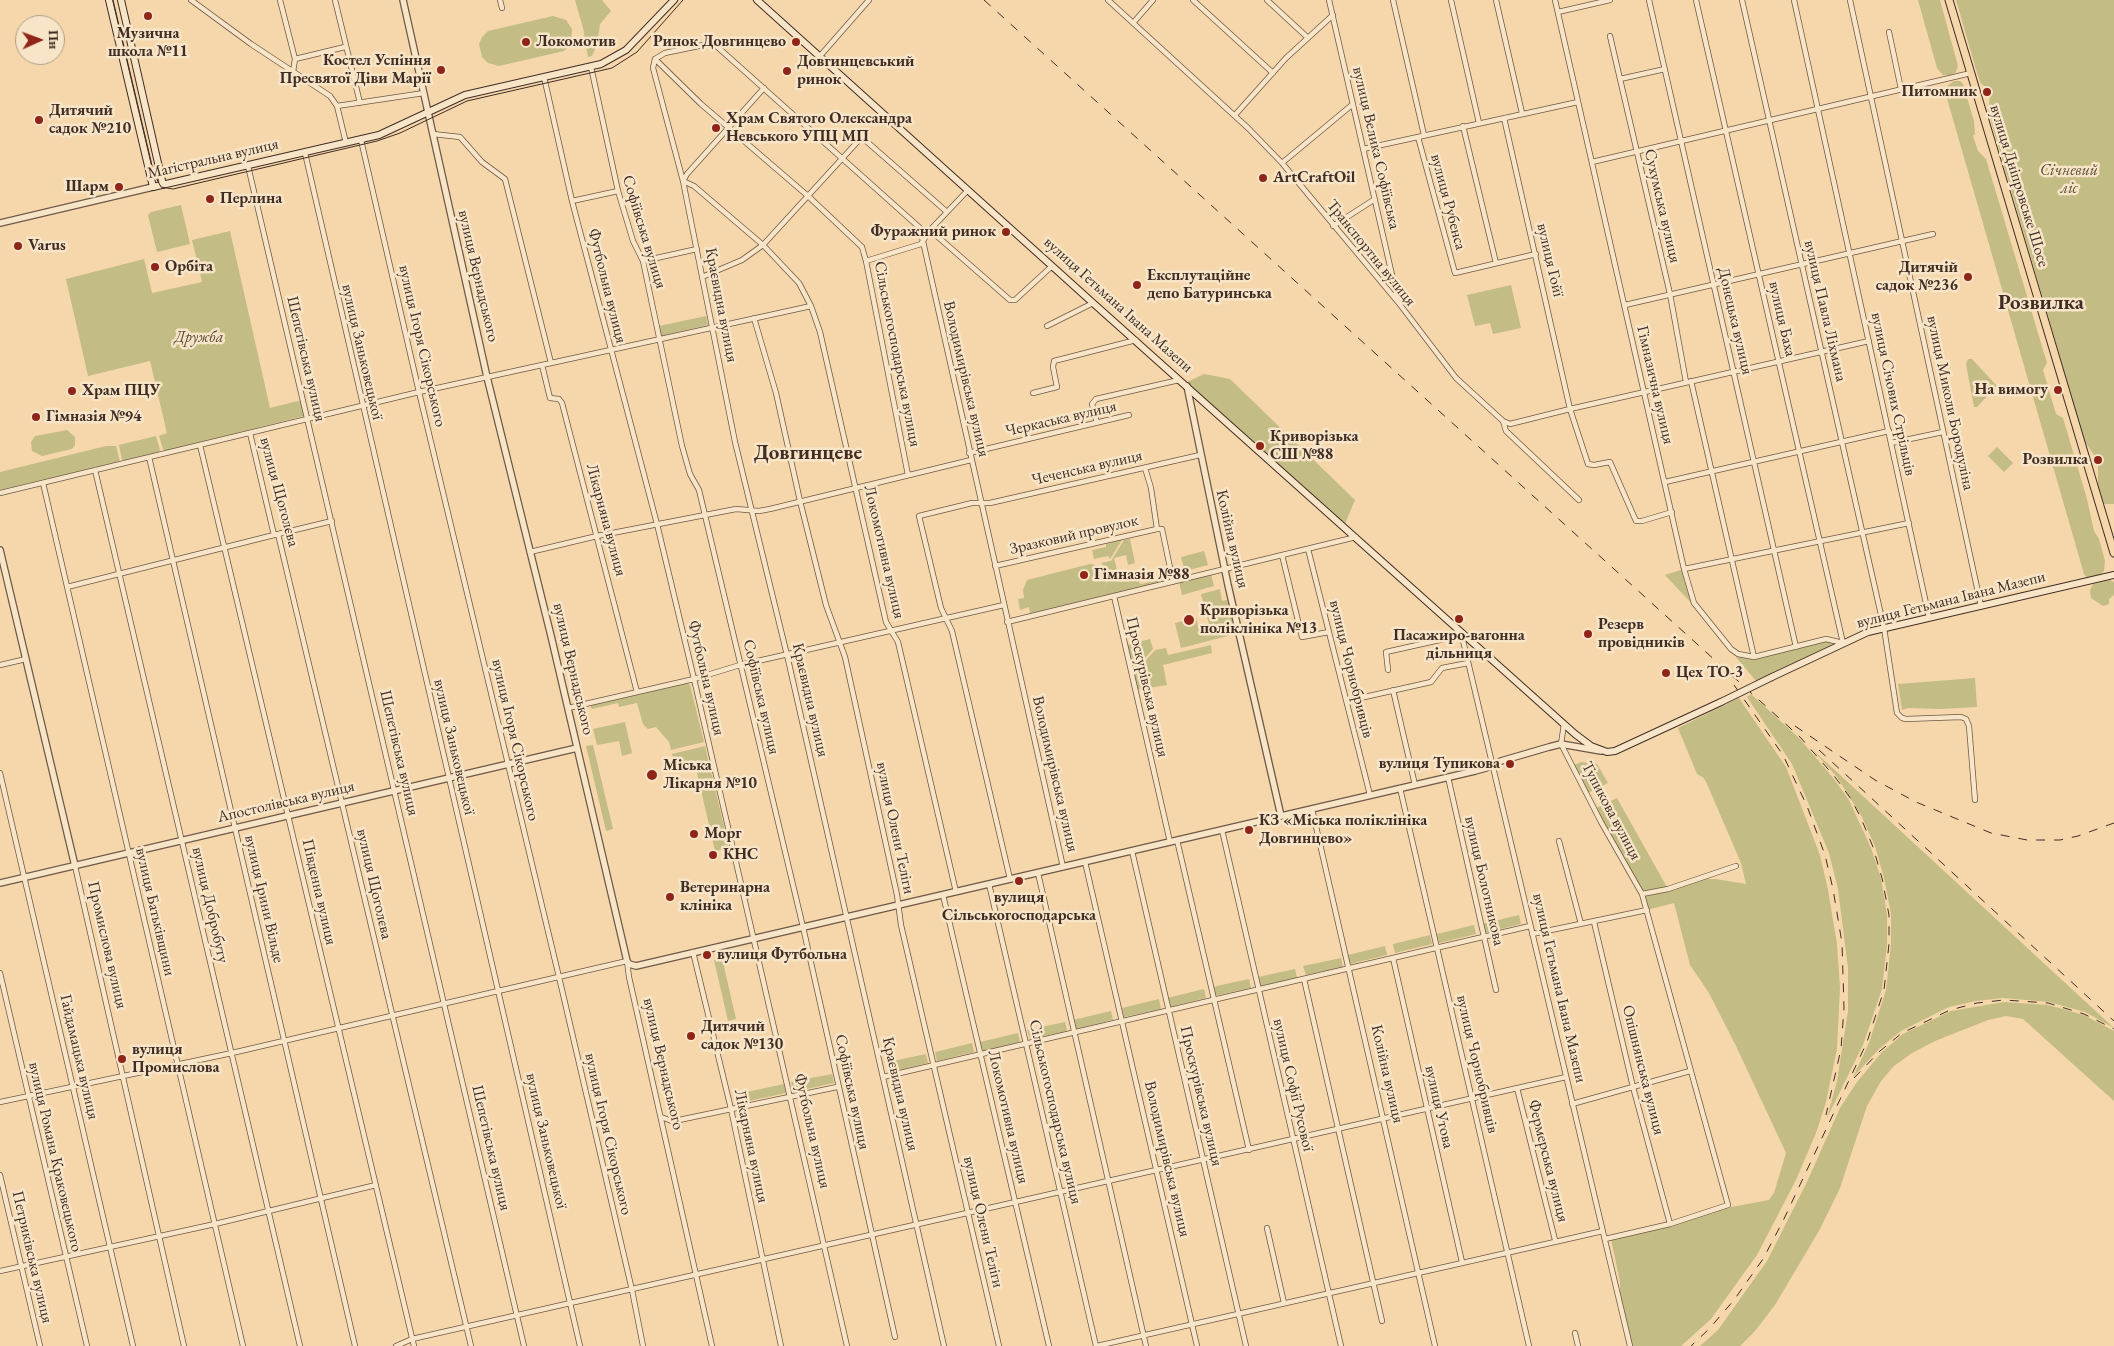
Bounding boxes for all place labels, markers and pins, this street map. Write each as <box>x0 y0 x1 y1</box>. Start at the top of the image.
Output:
marker: Музична школа №11 <box>142 10 154 22</box>
place label: Музична школа №11 <box>108 24 188 62</box>
place label: Локомотив <box>536 32 616 52</box>
place label: Ринок Довгинцево <box>653 32 786 52</box>
marker: Локомотив <box>520 36 532 48</box>
marker: Ринок Довгинцево <box>790 36 802 48</box>
place label: Костел Успіння Пресвятої Діви Марії <box>280 51 431 89</box>
place label: Довгинцевський ринок <box>797 52 914 90</box>
marker: Костел Успіння Пресвятої Діви Марії <box>435 64 447 76</box>
marker: Довгинцевський ринок <box>781 65 793 77</box>
place label: Питомник <box>1901 82 1977 102</box>
marker: Питомник <box>1981 86 1993 98</box>
place label: Дитячий садок №210 <box>49 101 131 139</box>
place label: Храм Святого Олександра Невського УПЦ МП <box>726 109 912 147</box>
marker: Дитячий садок №210 <box>33 114 45 126</box>
marker: Храм Святого Олександра Невського УПЦ МП <box>710 122 722 134</box>
place label: ArtCraftOil <box>1273 168 1355 188</box>
marker: ArtCraftOil <box>1257 172 1269 184</box>
place label: Шарм <box>66 177 109 197</box>
marker: Шарм <box>113 181 125 193</box>
place label: Перлина <box>220 189 282 209</box>
marker: Перлина <box>204 193 216 205</box>
place label: Фуражний ринок <box>871 222 996 242</box>
marker: Фуражний ринок <box>1000 226 1012 238</box>
place label: Varus <box>28 236 66 256</box>
marker: Varus <box>12 240 24 252</box>
place label: Орбіта <box>165 257 213 277</box>
place label: Дитячій садок №236 <box>1876 258 1958 296</box>
marker: Орбіта <box>149 261 161 273</box>
place label: Експлутаційне депо Батуринська <box>1147 266 1272 304</box>
marker: Дитячій садок №236 <box>1962 271 1974 283</box>
marker: Експлутаційне депо Батуринська <box>1131 279 1143 291</box>
place label: На вимогу <box>1974 380 2048 400</box>
place label: Храм ПЦУ <box>82 381 160 401</box>
marker: На вимогу <box>2052 384 2064 396</box>
marker: Храм ПЦУ <box>66 385 78 397</box>
place label: Гімназія №94 <box>46 407 141 427</box>
marker: Гімназія №94 <box>30 411 42 423</box>
place label: Криворізька СШ №88 <box>1270 427 1358 465</box>
marker: Криворізька СШ №88 <box>1254 440 1266 452</box>
place label: Розвилка <box>2022 450 2088 470</box>
marker: Розвилка <box>2092 454 2104 466</box>
place label: Гімназія №88 <box>1094 565 1189 585</box>
marker: Гімназія №88 <box>1078 569 1090 581</box>
place label: Криворізька поліклініка №13 <box>1200 601 1317 639</box>
marker: Криворізька поліклініка №13 <box>1182 613 1196 627</box>
marker: Пасажиро-вагонна дільниця <box>1453 613 1465 625</box>
place label: Резерв провідників <box>1598 615 1685 653</box>
place label: Пасажиро-вагонна дільниця <box>1393 626 1525 664</box>
marker: Резерв провідників <box>1582 628 1594 640</box>
place label: Цех ТО-3 <box>1676 663 1743 683</box>
marker: Цех ТО-3 <box>1660 667 1672 679</box>
place label: вулиця Тупикова <box>1379 754 1500 774</box>
place label: Міська Лікарня №10 <box>663 756 757 794</box>
marker: вулиця Тупикова <box>1504 758 1516 770</box>
marker: Міська Лікарня №10 <box>645 768 659 782</box>
place label: КЗ «Міська поліклініка Довгинцево» <box>1259 811 1427 849</box>
place label: Морг <box>704 824 742 844</box>
marker: КЗ «Міська поліклініка Довгинцево» <box>1243 824 1255 836</box>
marker: Морг <box>688 828 700 840</box>
place label: КНС <box>723 845 758 865</box>
marker: КНС <box>707 849 719 861</box>
marker: вулиця Сільськогосподарська <box>1013 875 1025 887</box>
place label: Ветеринарна клініка <box>680 878 770 916</box>
place label: вулиця Сільськогосподарська <box>942 888 1096 926</box>
marker: Ветеринарна клініка <box>664 891 676 903</box>
place label: вулиця Футбольна <box>717 945 847 965</box>
marker: вулиця Футбольна <box>701 949 713 961</box>
place label: Дитячий садок №130 <box>701 1017 783 1055</box>
marker: Дитячий садок №130 <box>685 1030 697 1042</box>
place label: вулиця Промислова <box>132 1040 219 1078</box>
marker: вулиця Промислова <box>116 1053 128 1065</box>

